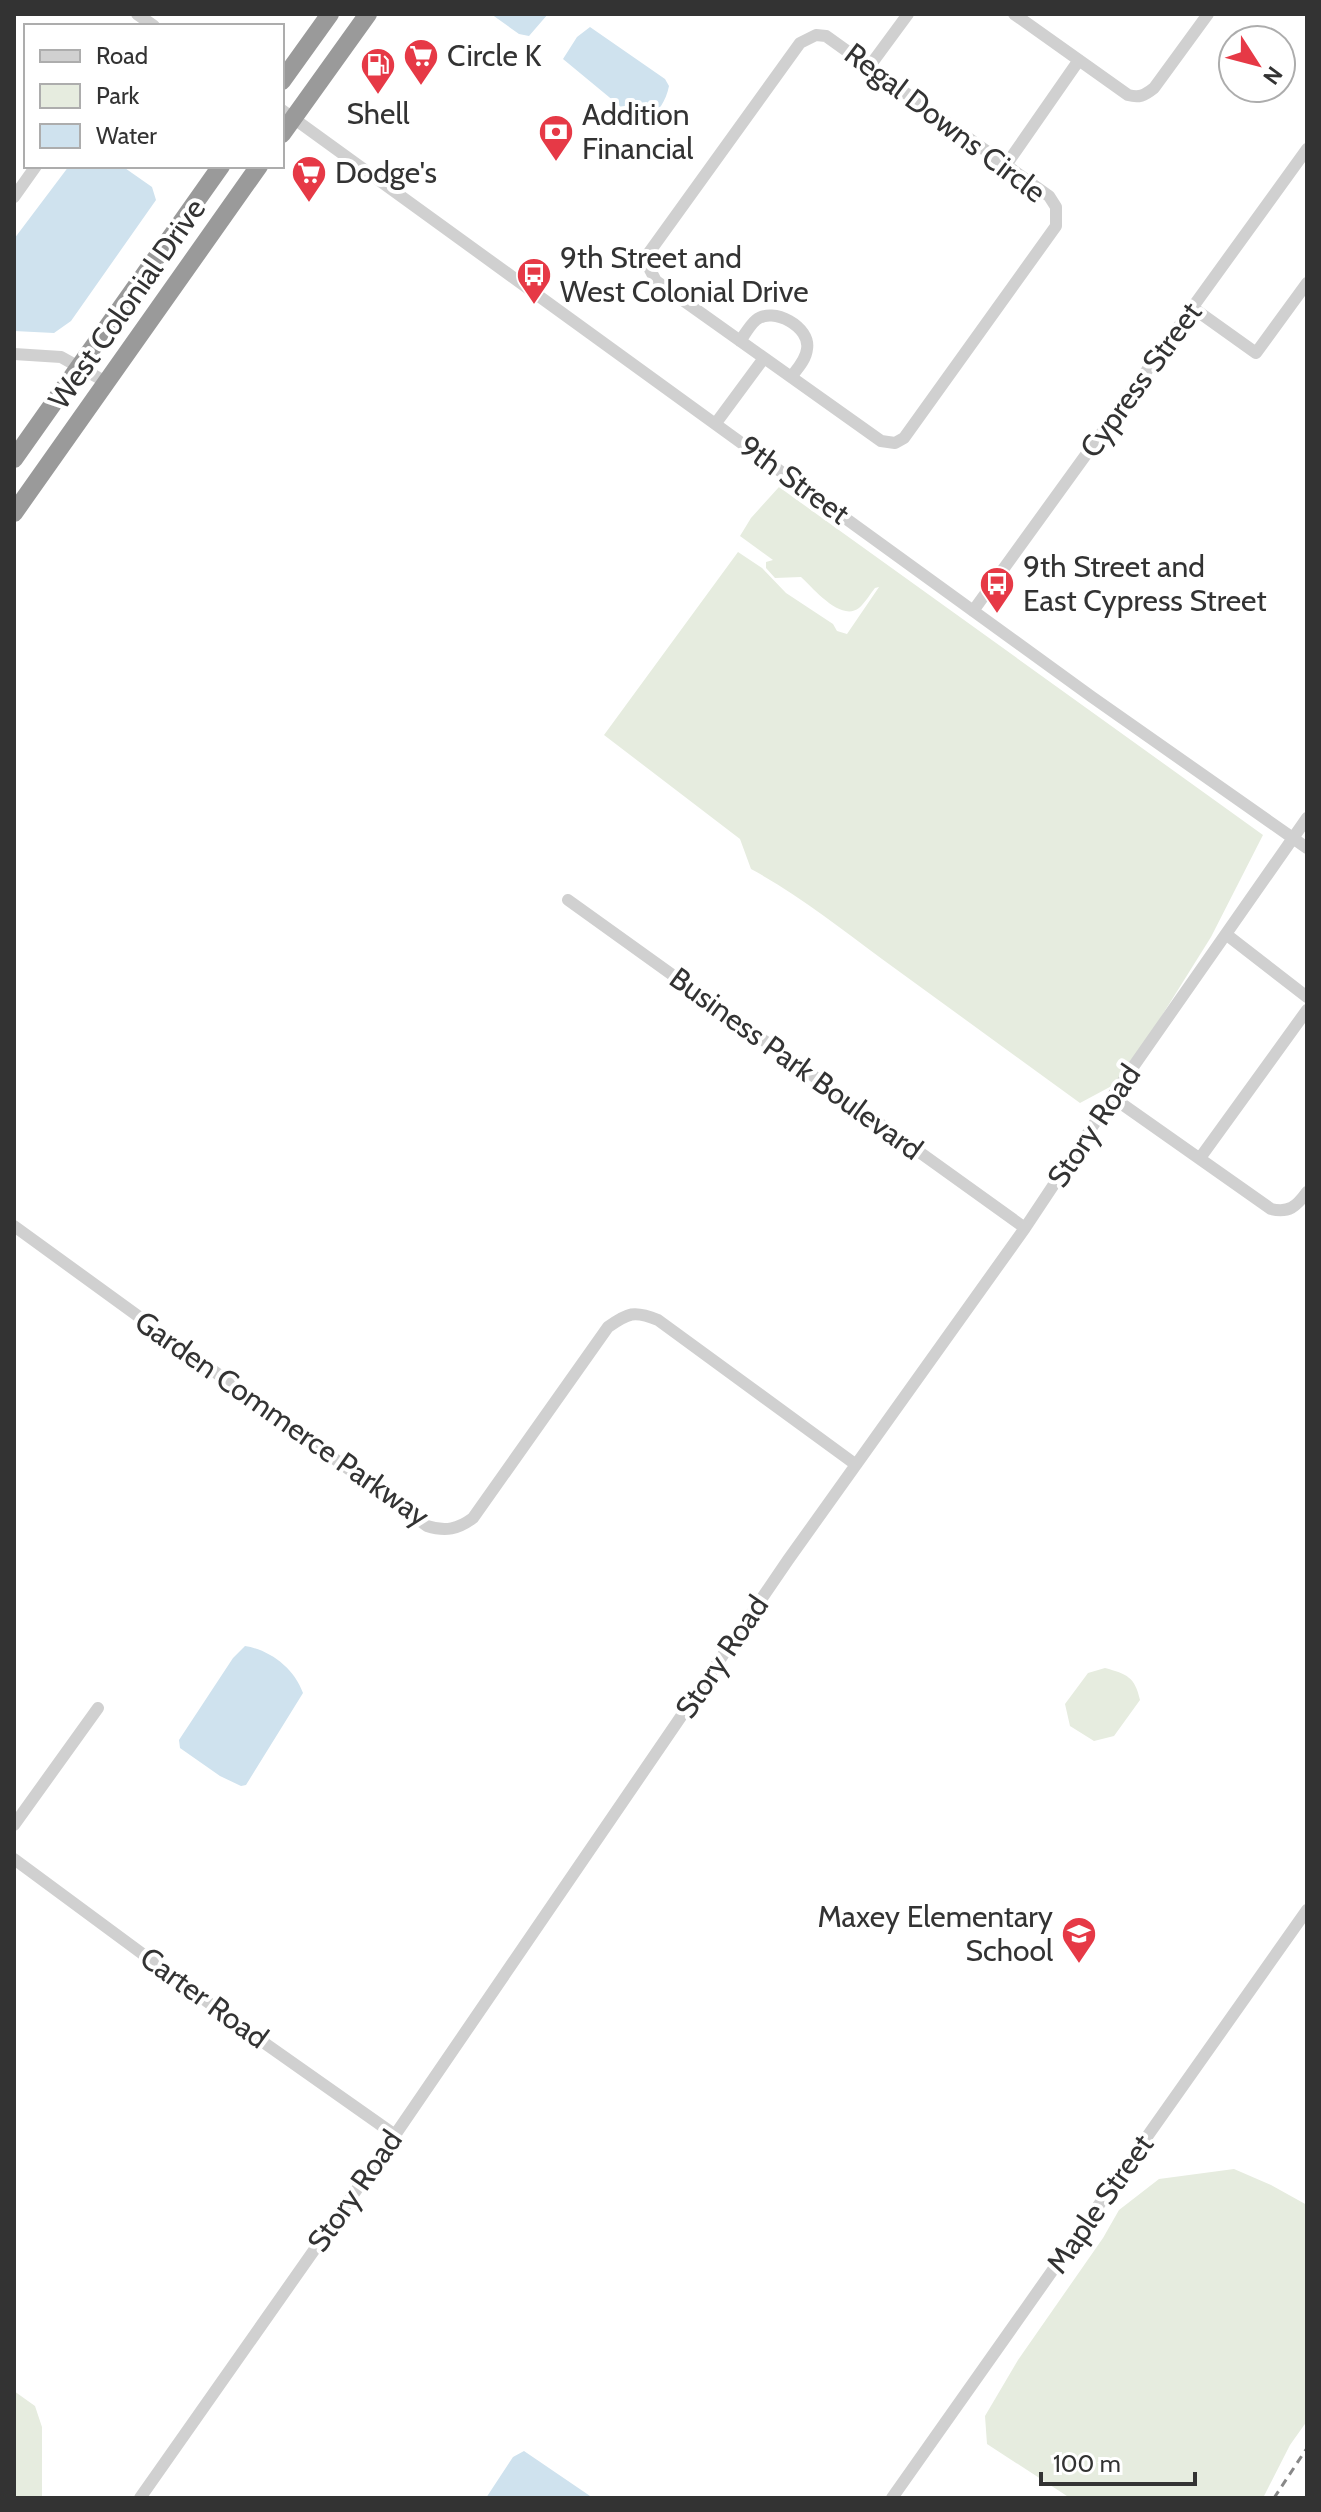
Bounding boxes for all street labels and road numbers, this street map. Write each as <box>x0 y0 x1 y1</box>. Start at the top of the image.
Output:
street label: Regal Downs Circle <box>837 35 1053 210</box>
street label: West Colonial Drive <box>40 191 213 416</box>
street label: Cypress Street <box>1072 295 1209 465</box>
street label: 9th Street <box>732 427 857 532</box>
street label: Business Park Boulevard <box>663 959 930 1168</box>
street label: Story Road <box>1039 1057 1148 1194</box>
street label: Garden Commerce Parkway <box>128 1303 437 1534</box>
street label: Story Road <box>667 1588 776 1725</box>
street label: Carter Road <box>133 1939 275 2056</box>
street label: Story Road <box>299 2123 410 2259</box>
street label: Maple Street <box>1038 2127 1161 2280</box>

